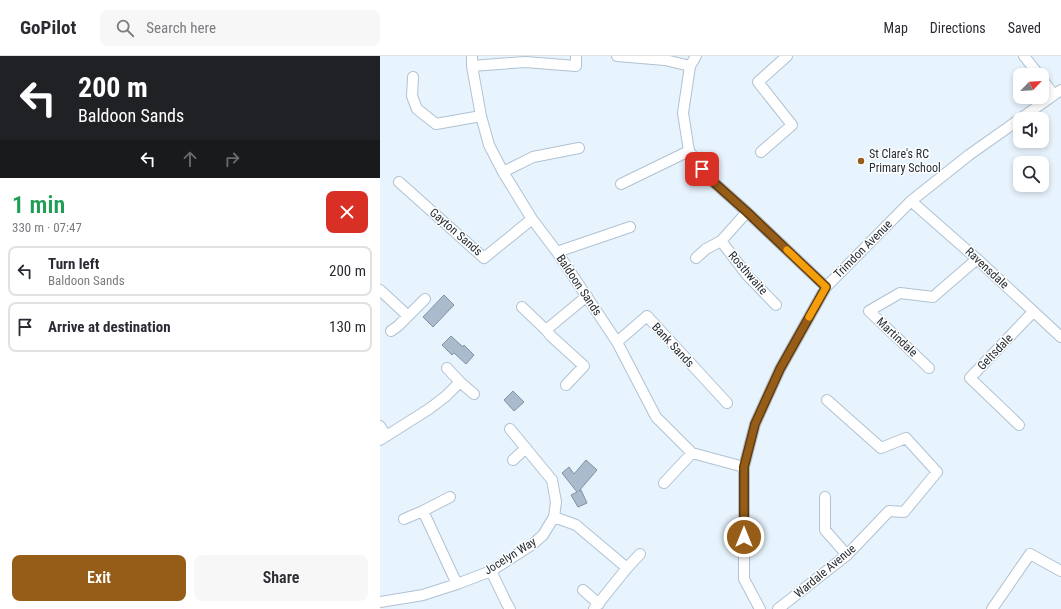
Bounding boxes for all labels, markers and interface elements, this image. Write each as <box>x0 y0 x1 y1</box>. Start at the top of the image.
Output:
search box <box>100 10 380 46</box>
text: GoPilot <box>20 16 76 39</box>
icon: search <box>114 17 136 39</box>
text: Search here <box>146 19 216 37</box>
text: Map <box>884 20 908 36</box>
text: Directions <box>930 20 986 36</box>
text: Saved <box>1008 20 1041 36</box>
north arrow <box>1013 68 1049 104</box>
map controls <box>1013 68 1049 192</box>
text: 200 m <box>78 71 148 104</box>
icon: left <box>12 72 64 124</box>
text: Baldoon Sands <box>78 105 184 126</box>
button: sound <box>1013 112 1049 148</box>
place label: St Clare's RC Primary School <box>869 147 941 175</box>
icon: left <box>137 148 159 170</box>
icon: ahead <box>179 148 201 170</box>
icon: right <box>221 148 243 170</box>
pin <box>685 152 719 186</box>
marker: St Clare's RC Primary School <box>856 156 866 166</box>
button: search <box>1013 156 1049 192</box>
icon: arrive <box>691 158 713 180</box>
text: 1 min <box>12 191 65 219</box>
button: close <box>326 191 368 233</box>
street label: Gayton Sands <box>427 205 485 259</box>
street label: Trimdon Avenue <box>831 217 895 281</box>
text: 330 m · 07:47 <box>12 220 82 235</box>
street label: Ravensdale <box>962 244 1012 292</box>
street label: Rosthwaite <box>725 249 771 298</box>
street label: Baldoon Sands <box>553 252 605 318</box>
text: Turn left <box>48 255 99 273</box>
icon: left <box>14 260 36 282</box>
text: 200 m <box>329 262 366 280</box>
text: Baldoon Sands <box>48 273 125 288</box>
street label: Martindale <box>874 315 921 360</box>
icon: arrive <box>14 316 36 338</box>
text: Arrive at destination <box>48 318 171 336</box>
text: 130 m <box>329 318 366 336</box>
street label: Bank Sands <box>649 320 697 370</box>
street label: Geltsdale <box>974 331 1016 373</box>
position arrow <box>723 516 765 558</box>
street label: Jocelyn Way <box>481 534 539 578</box>
street label: Wardale Avenue <box>792 541 859 601</box>
button: Exit <box>12 555 186 601</box>
button: Share <box>194 555 368 601</box>

